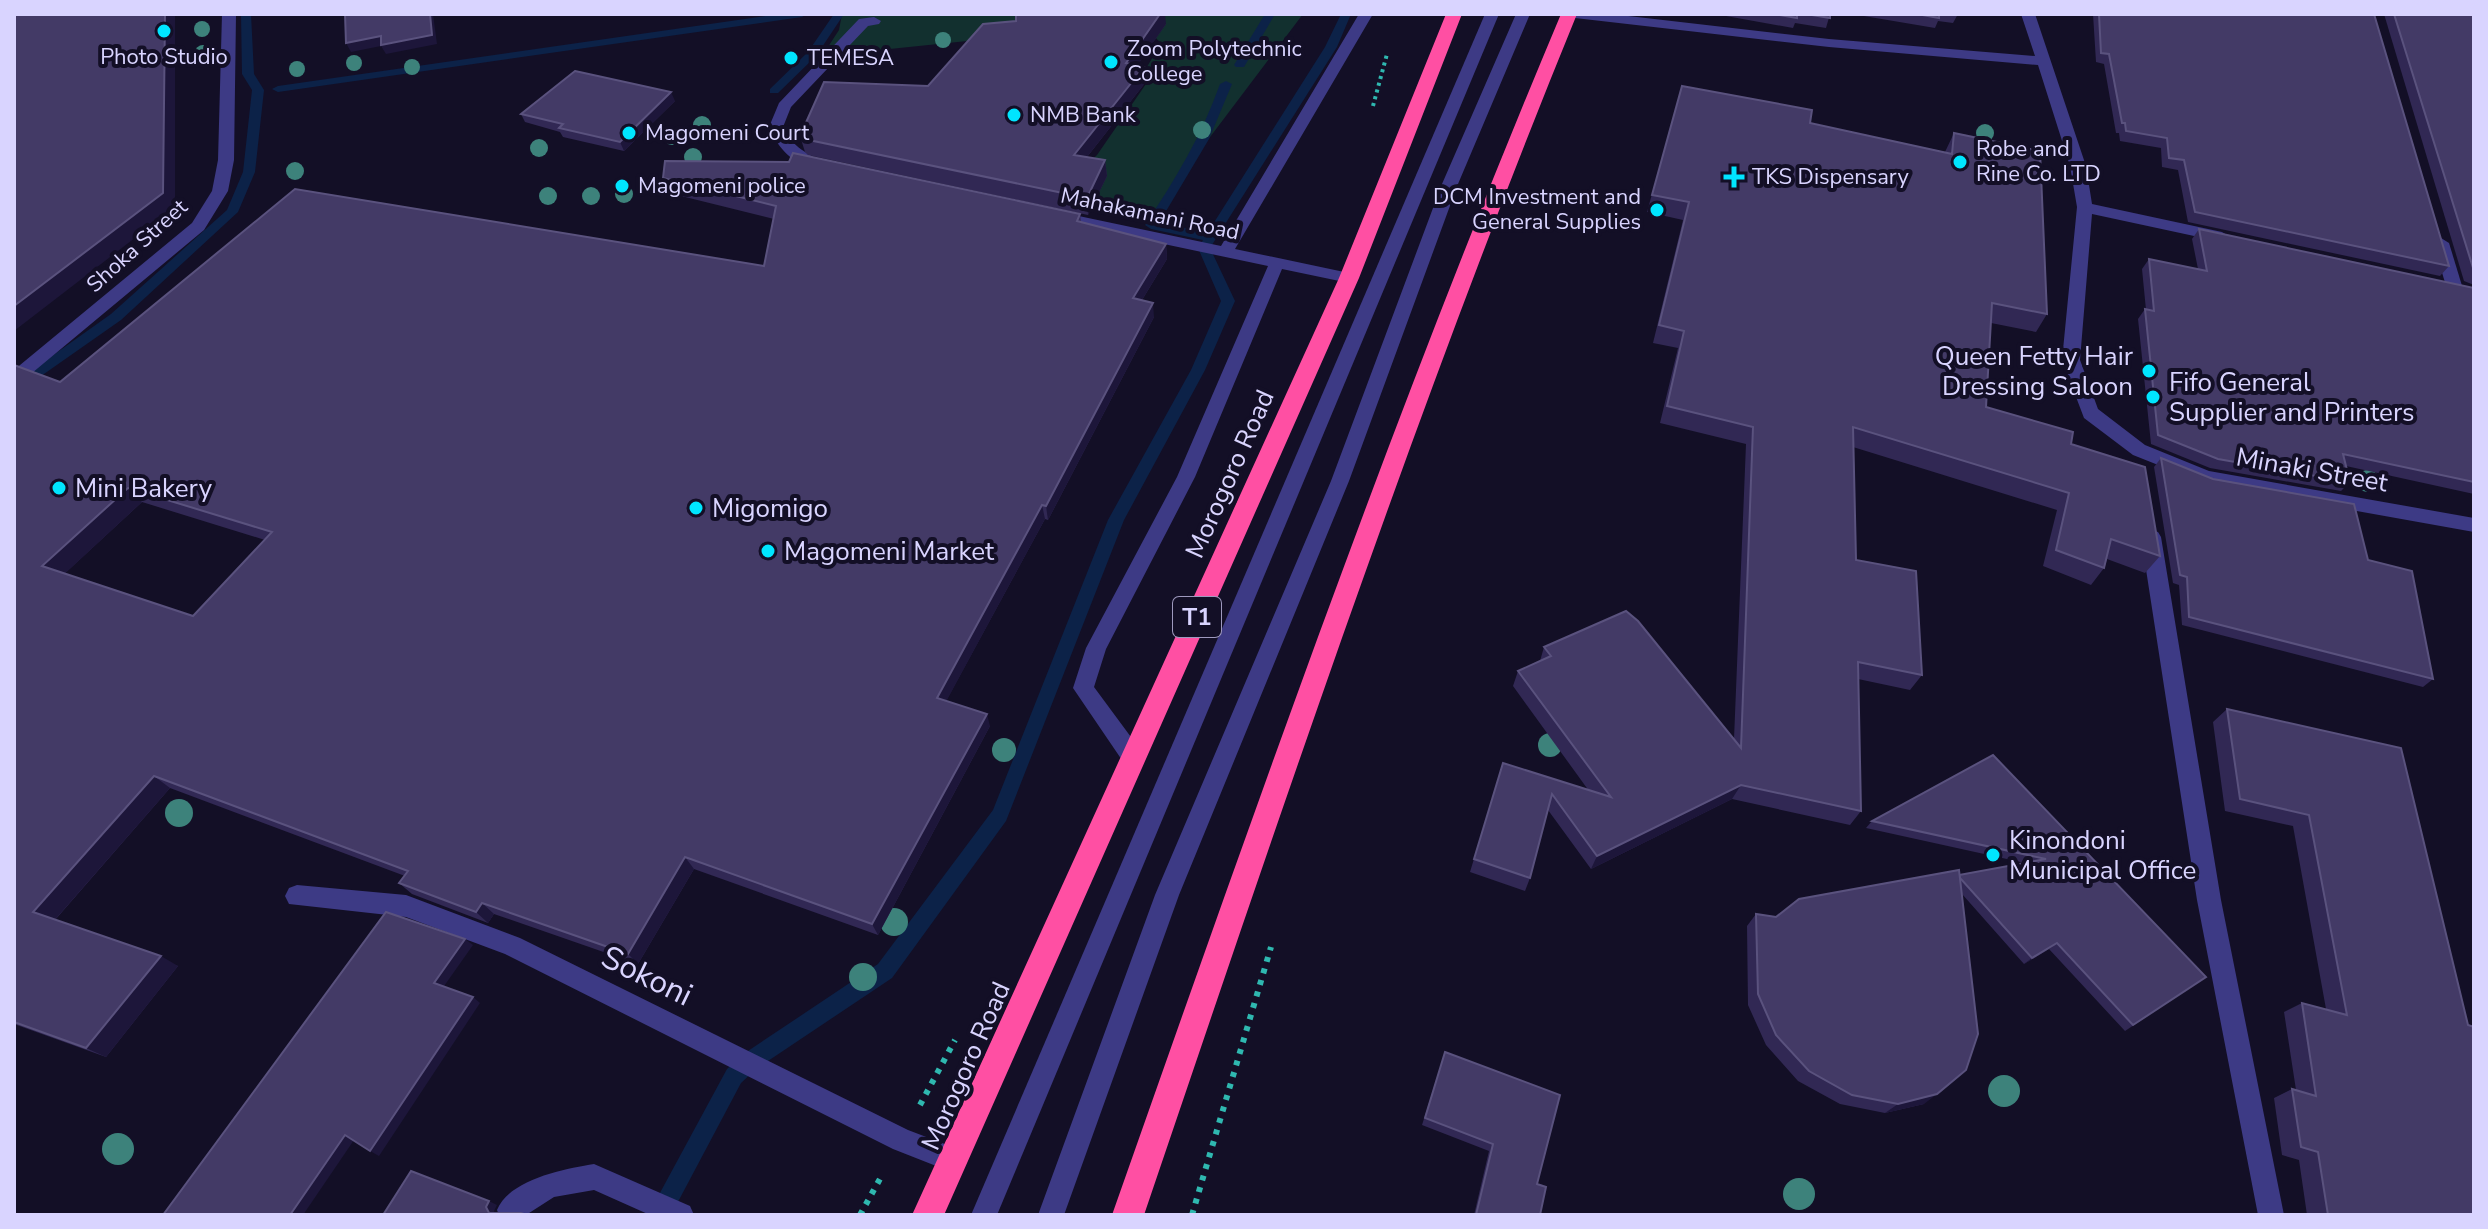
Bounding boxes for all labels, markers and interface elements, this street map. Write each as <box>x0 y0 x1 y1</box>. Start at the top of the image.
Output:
marker: Photo Studio <box>155 22 173 40</box>
place label: Zoom Polytechnic College <box>1127 34 1302 89</box>
place label: Photo Studio <box>100 42 228 72</box>
place label: TEMESA <box>807 43 894 73</box>
marker: TEMESA <box>782 49 800 67</box>
marker: Zoom Polytechnic College <box>1102 53 1120 71</box>
place label: NMB Bank <box>1030 100 1137 130</box>
marker: NMB Bank <box>1005 106 1023 124</box>
place label: Magomeni Court <box>645 118 809 148</box>
marker: Magomeni Court <box>620 124 638 142</box>
place label: Robe and Rine Co. LTD <box>1976 134 2101 189</box>
marker: Robe and Rine Co. LTD <box>1951 153 1969 171</box>
place label: TKS Dispensary <box>1752 162 1909 192</box>
marker: TKS Dispensary <box>1723 166 1745 188</box>
place label: Magomeni police <box>638 171 806 201</box>
marker: Magomeni police <box>613 177 631 195</box>
street label: Mahakamani Road <box>1058 180 1242 248</box>
place label: DCM Investment and General Supplies <box>1433 182 1641 237</box>
street label: Shoka Street <box>80 192 194 299</box>
marker: DCM Investment and General Supplies <box>1648 201 1666 219</box>
place label: Queen Fetty Hair Dressing Saloon <box>1935 339 2134 404</box>
marker: Queen Fetty Hair Dressing Saloon <box>2140 362 2158 380</box>
place label: Fifo General Supplier and Printers <box>2169 365 2415 430</box>
street label: Morogoro Road <box>1177 384 1283 564</box>
marker: Fifo General Supplier and Printers <box>2144 388 2162 406</box>
street label: Minaki Street <box>2233 439 2391 501</box>
place label: Mini Bakery <box>75 471 213 506</box>
marker: Mini Bakery <box>50 479 68 497</box>
place label: Migomigo <box>712 491 828 526</box>
marker: Migomigo <box>687 499 705 517</box>
place label: Magomeni Market <box>784 534 995 569</box>
marker: Magomeni Market <box>759 542 777 560</box>
road number: T1 <box>1173 597 1221 637</box>
place label: Kinondoni Municipal Office <box>2009 823 2196 888</box>
marker: Kinondoni Municipal Office <box>1984 846 2002 864</box>
street label: Sokoni <box>594 936 700 1016</box>
street label: Morogoro Road <box>913 976 1019 1156</box>

